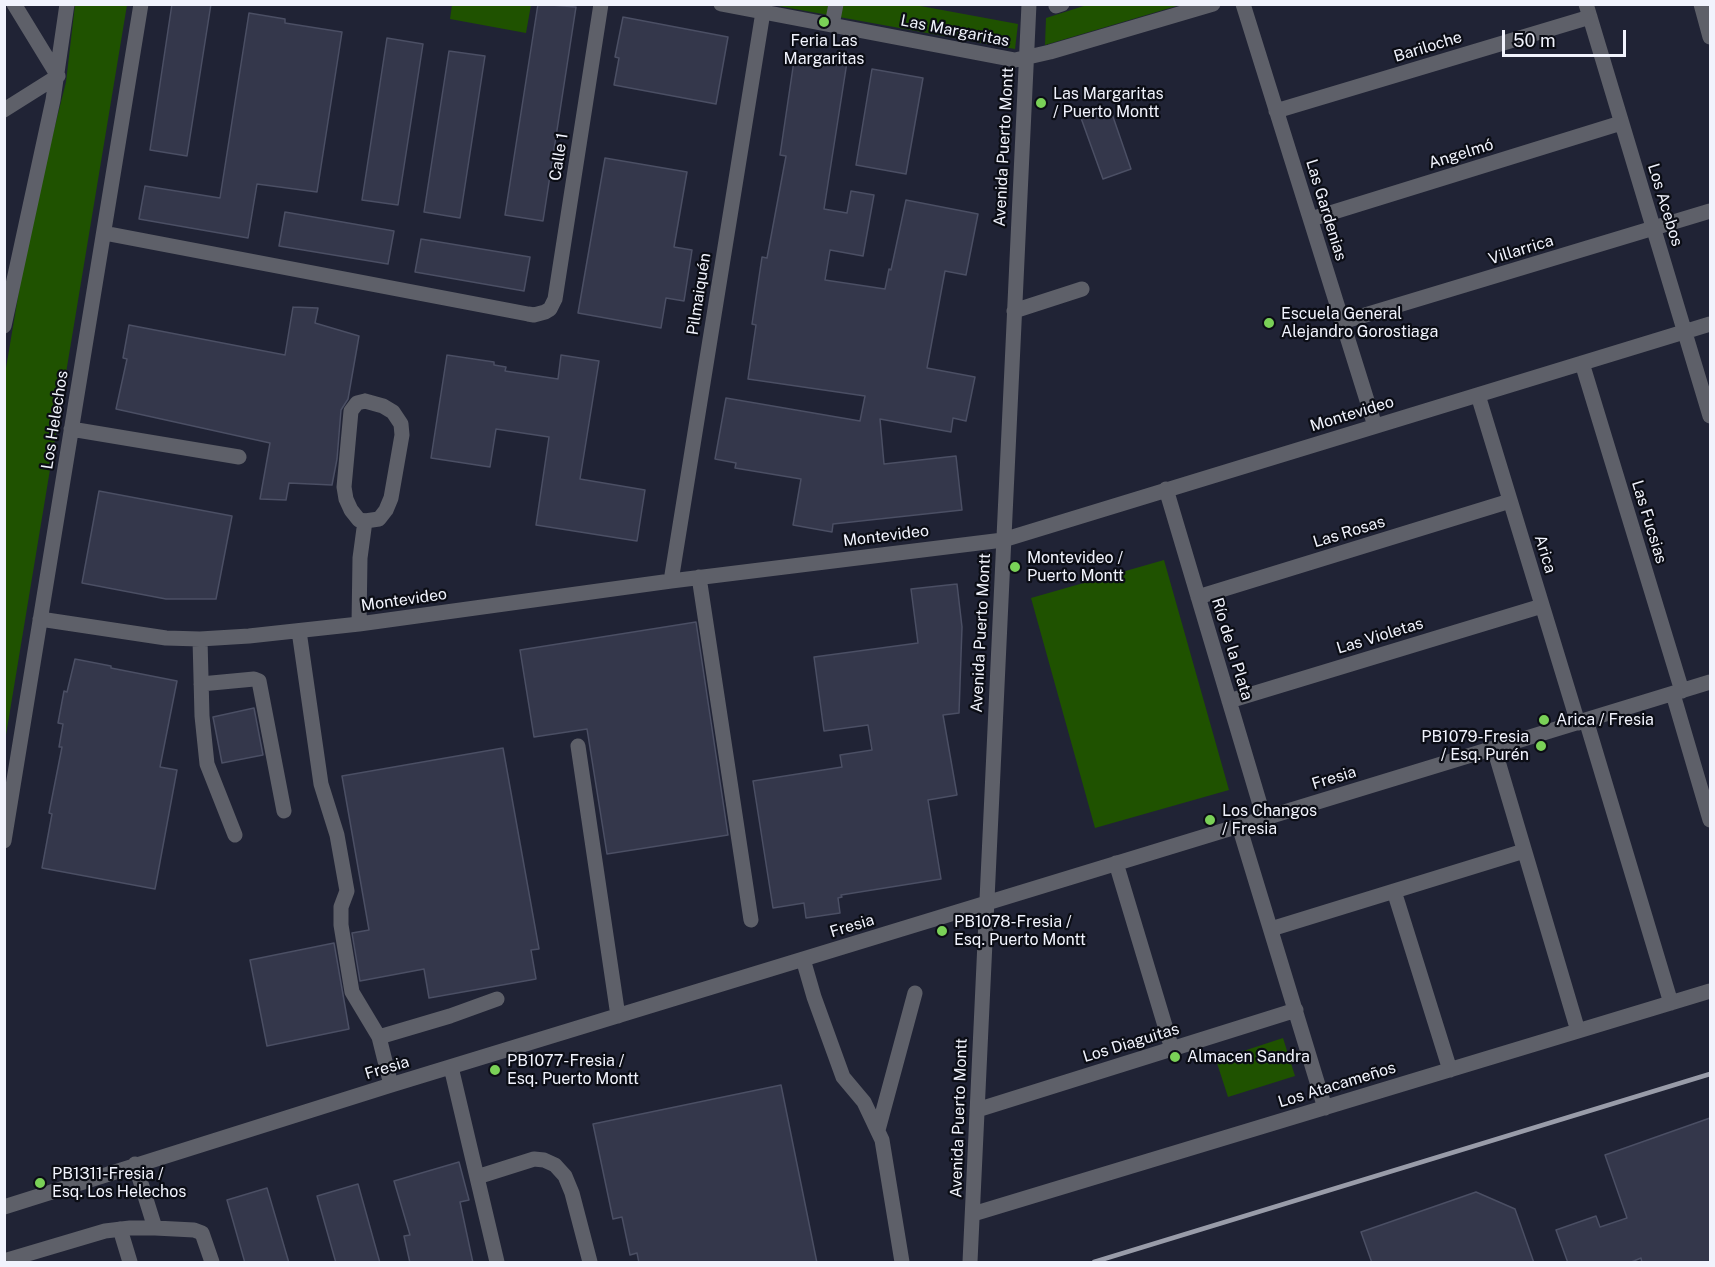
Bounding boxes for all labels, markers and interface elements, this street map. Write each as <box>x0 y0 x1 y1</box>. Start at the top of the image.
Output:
street label: Las Margaritas <box>899 11 1011 51</box>
marker: Feria Las Margaritas <box>817 15 831 29</box>
scale bar <box>1505 18 1630 56</box>
street label: Bariloche <box>1392 28 1464 66</box>
text: 50 m <box>1513 30 1556 51</box>
place label: Feria Las Margaritas <box>784 31 864 69</box>
street label: Avenida Puerto Montt <box>990 67 1018 227</box>
place label: Las Margaritas / Puerto Montt <box>1053 84 1164 122</box>
marker: Las Margaritas / Puerto Montt <box>1034 96 1048 110</box>
street label: Calle 1 <box>546 132 572 182</box>
street label: Angelmó <box>1426 135 1496 173</box>
street label: Las Gardenias <box>1301 157 1351 263</box>
street label: Los Acebos <box>1643 161 1687 249</box>
street label: Villarrica <box>1486 231 1556 269</box>
street label: Pilmaiquén <box>683 252 715 336</box>
place label: Escuela General Alejandro Gorostiaga <box>1281 304 1438 342</box>
marker: Escuela General Alejandro Gorostiaga <box>1262 316 1276 330</box>
street label: Los Helechos <box>38 369 72 471</box>
street label: Montevideo <box>1308 392 1396 436</box>
street label: Las Fucsias <box>1627 478 1671 566</box>
street label: Las Rosas <box>1311 512 1387 552</box>
street label: Montevideo <box>842 521 930 551</box>
street label: Arica <box>1530 533 1560 575</box>
place label: Montevideo / Puerto Montt <box>1027 548 1124 586</box>
street label: Avenida Puerto Montt <box>967 553 995 713</box>
marker: Montevideo / Puerto Montt <box>1008 560 1022 574</box>
street label: Montevideo <box>360 584 448 616</box>
street label: Río de la Plata <box>1207 596 1257 702</box>
street label: Las Violetas <box>1334 614 1426 658</box>
place label: Arica / Fresia <box>1556 710 1654 730</box>
marker: Arica / Fresia <box>1537 713 1551 727</box>
place label: PB1079-Fresia / Esq. Purén <box>1421 727 1529 765</box>
marker: PB1079-Fresia / Esq. Purén <box>1534 739 1548 753</box>
street label: Fresia <box>1309 762 1359 794</box>
place label: Los Changos / Fresia <box>1222 801 1317 839</box>
marker: Los Changos / Fresia <box>1203 813 1217 827</box>
street label: Fresia <box>827 910 877 942</box>
place label: PB1078-Fresia / Esq. Puerto Montt <box>954 912 1086 950</box>
marker: PB1078-Fresia / Esq. Puerto Montt <box>935 924 949 938</box>
street label: Los Diaguitas <box>1080 1019 1182 1067</box>
street label: Avenida Puerto Montt <box>947 1038 971 1198</box>
place label: Almacen Sandra <box>1187 1047 1310 1067</box>
marker: Almacen Sandra <box>1168 1050 1182 1064</box>
place label: PB1077-Fresia / Esq. Puerto Montt <box>507 1051 639 1089</box>
street label: Fresia <box>362 1052 412 1084</box>
street label: Los Atacameños <box>1276 1058 1398 1112</box>
marker: PB1077-Fresia / Esq. Puerto Montt <box>488 1063 502 1077</box>
place label: PB1311-Fresia / Esq. Los Helechos <box>52 1164 186 1202</box>
marker: PB1311-Fresia / Esq. Los Helechos <box>33 1176 47 1190</box>

